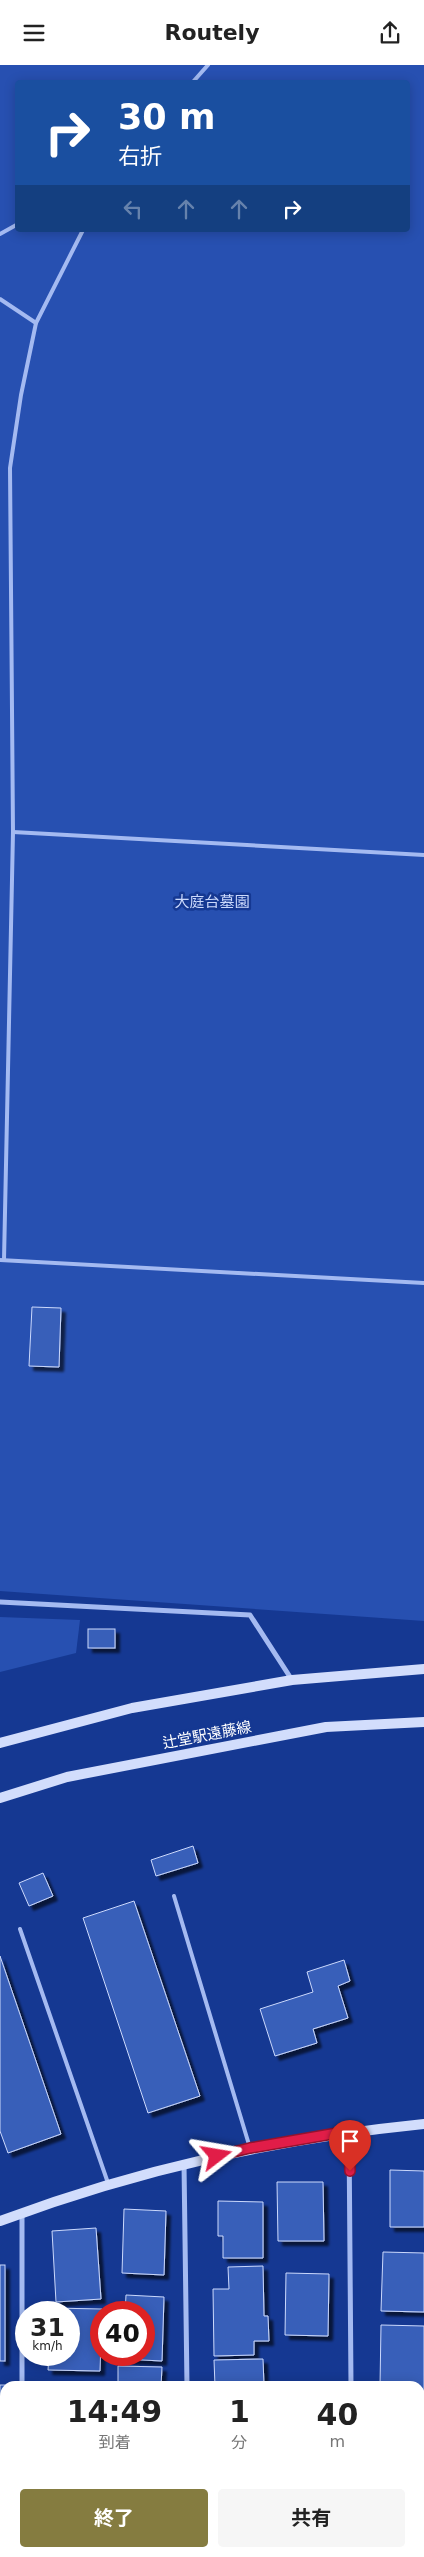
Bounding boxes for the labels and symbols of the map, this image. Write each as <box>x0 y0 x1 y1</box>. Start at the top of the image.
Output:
park label: 大庭台墓園 <box>174 893 250 911</box>
street label: 辻堂駅遠藤線 <box>161 1718 253 1752</box>
pin <box>329 2120 371 2171</box>
position arrow <box>190 2129 242 2181</box>
speed limit sign: 40 <box>90 2301 155 2366</box>

